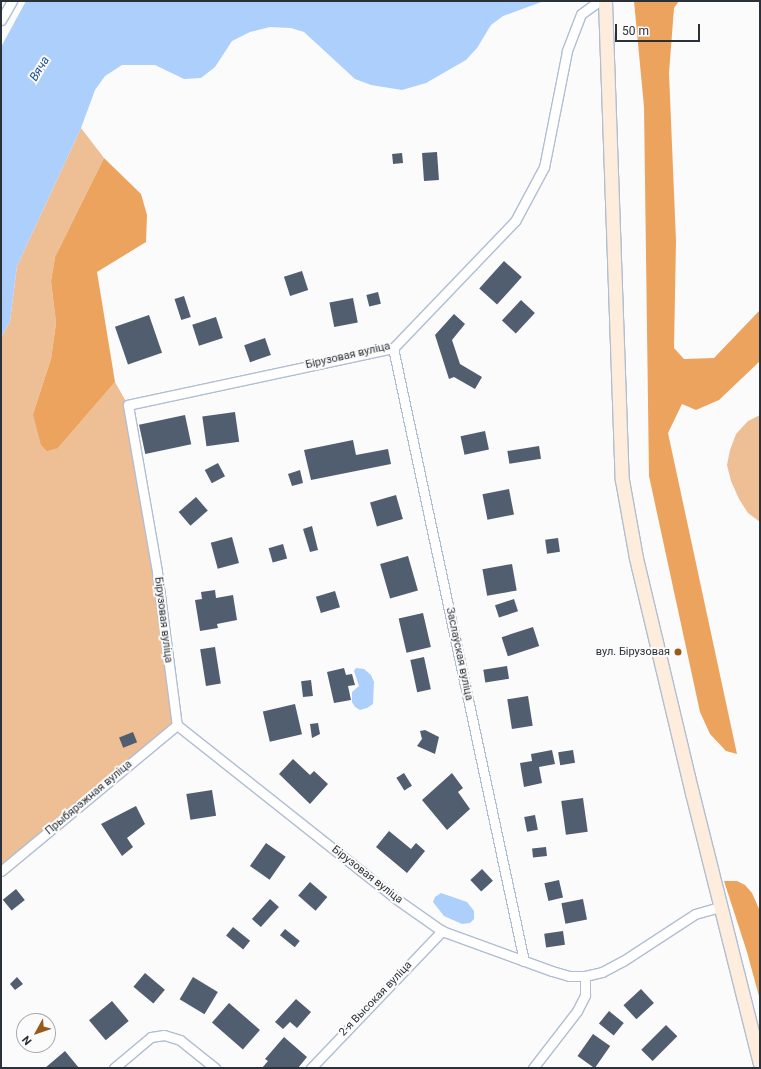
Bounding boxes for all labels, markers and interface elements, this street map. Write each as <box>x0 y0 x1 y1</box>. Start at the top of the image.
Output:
scale bar <box>617 16 702 42</box>
text: 50 m <box>622 24 649 38</box>
water label: Вяча <box>27 54 53 84</box>
street label: Бірузовая вуліца <box>304 340 392 372</box>
street label: Бірузовая вуліца <box>151 576 175 664</box>
street label: Заслаўская вуліца <box>443 606 475 702</box>
place label: вул. Бірузовая <box>596 645 670 659</box>
marker: вул. Бірузовая <box>673 647 683 657</box>
street label: Прыбярэжная вуліца <box>43 758 135 838</box>
street label: Бірузовая вуліца <box>329 843 405 907</box>
street label: 2-я Высокая вуліца <box>337 959 415 1039</box>
north arrow <box>16 1013 56 1053</box>
text: N <box>20 1033 35 1048</box>

